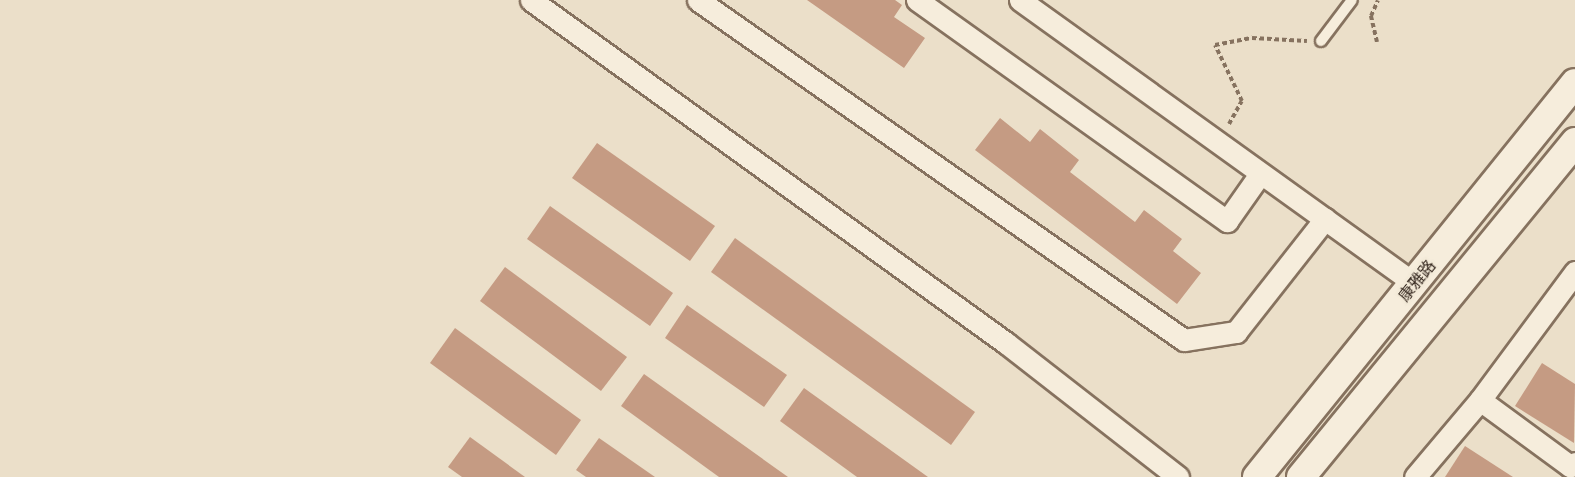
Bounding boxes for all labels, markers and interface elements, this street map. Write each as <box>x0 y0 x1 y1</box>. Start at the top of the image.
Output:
street label: 康雅路 <box>1393 255 1439 305</box>

